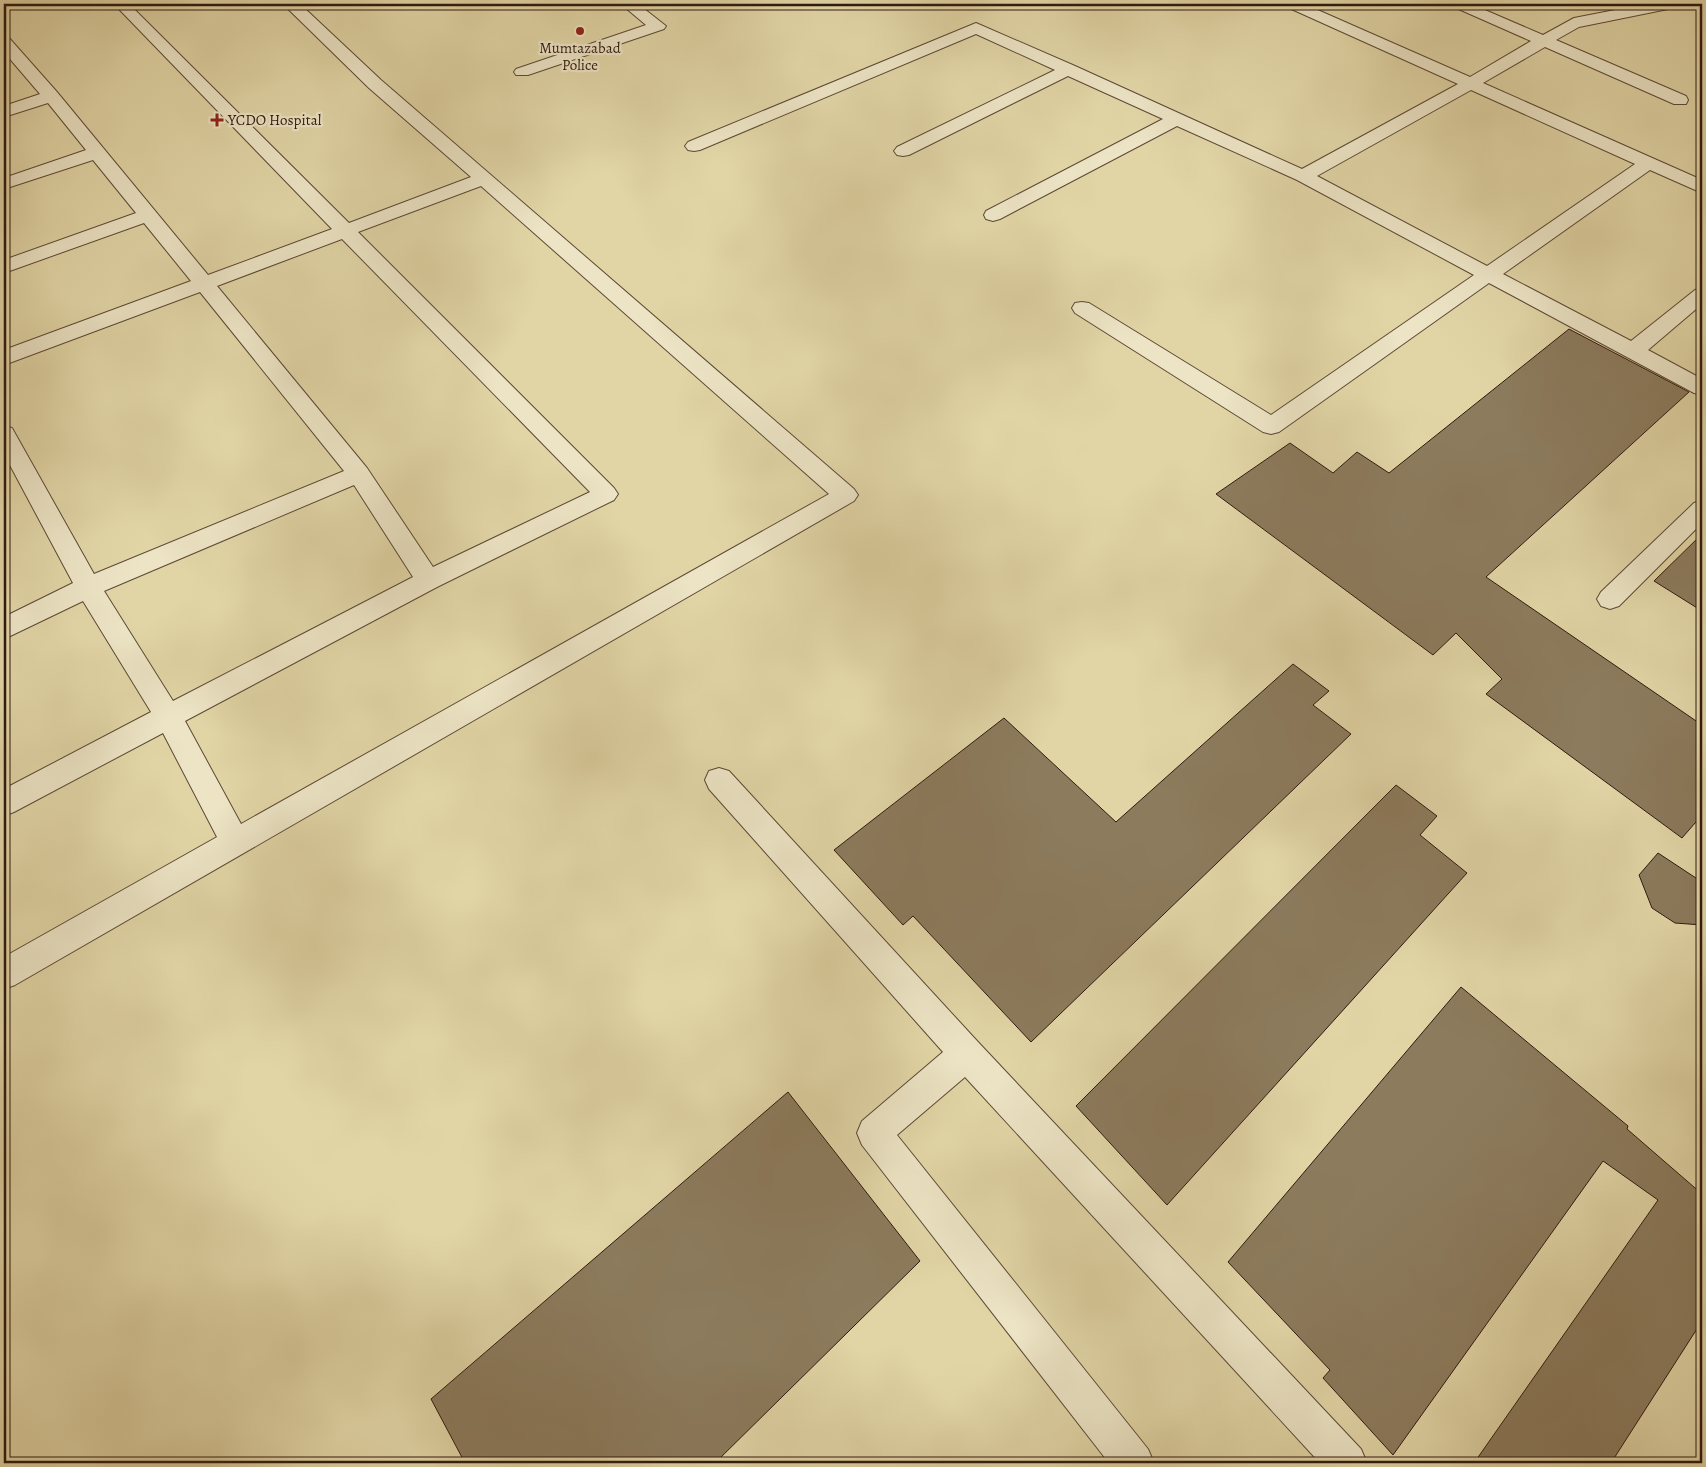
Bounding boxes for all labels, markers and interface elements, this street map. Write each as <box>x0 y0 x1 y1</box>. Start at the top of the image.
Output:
marker: Mumtazabad Police <box>574 25 586 37</box>
place label: Mumtazabad Police <box>539 38 622 75</box>
place label: YCDO Hospital <box>227 110 322 130</box>
marker: YCDO Hospital <box>210 113 224 127</box>

